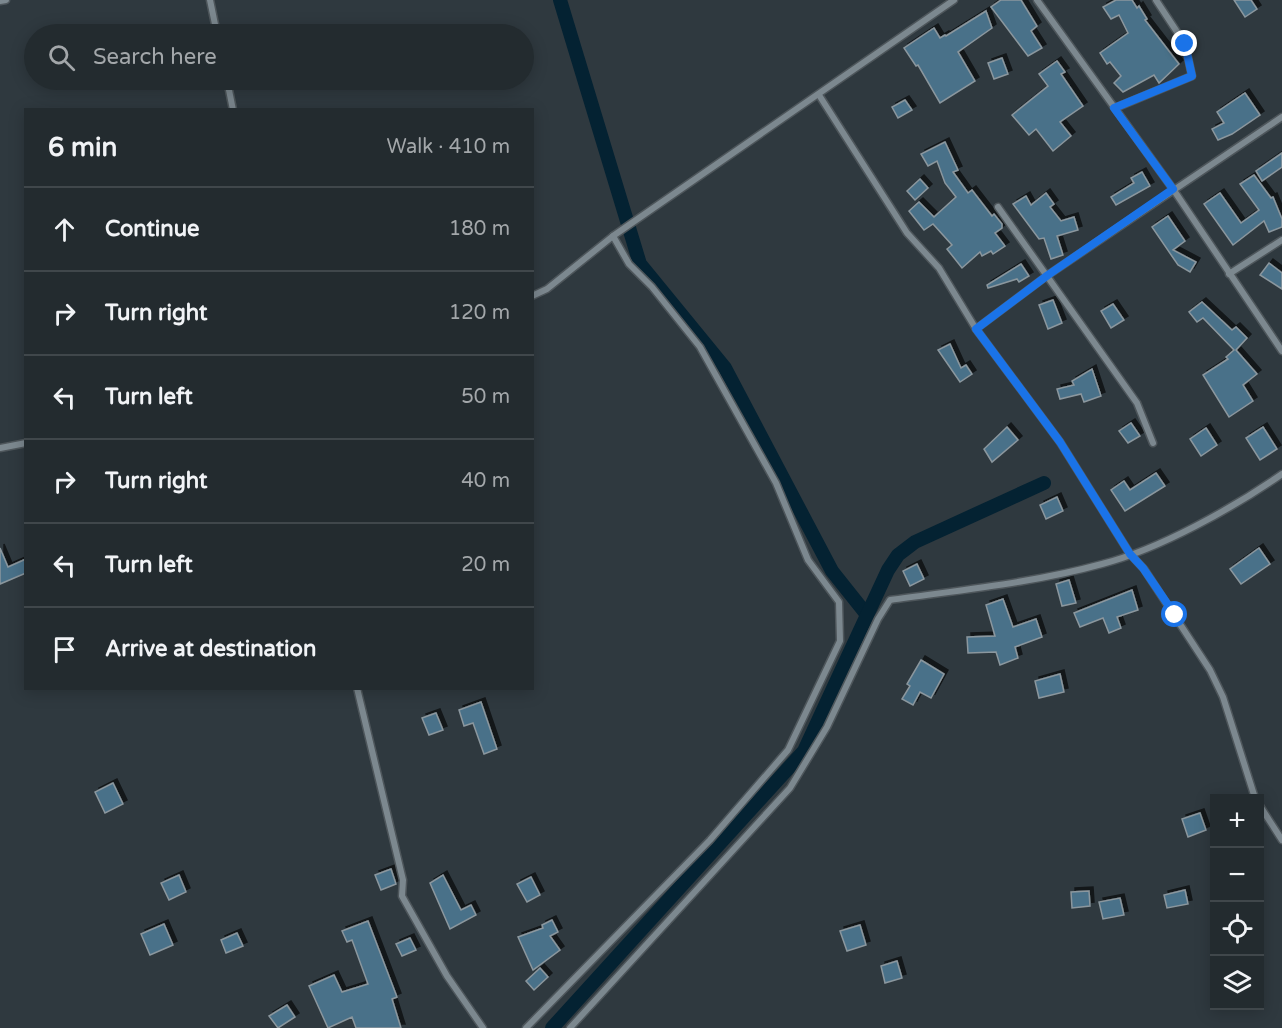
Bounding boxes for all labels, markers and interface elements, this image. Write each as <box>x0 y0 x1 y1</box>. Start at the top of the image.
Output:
search box <box>24 24 534 90</box>
route end <box>1171 30 1197 56</box>
icon: search <box>45 41 78 74</box>
text: Search here <box>93 44 217 70</box>
text: 6 min <box>48 132 117 163</box>
text: Walk · 410 m <box>387 135 510 159</box>
icon: ahead <box>48 213 81 246</box>
text: Continue <box>105 216 200 242</box>
text: 180 m <box>449 217 510 241</box>
icon: right <box>48 297 81 330</box>
text: Turn right <box>105 300 207 326</box>
text: 120 m <box>449 301 510 325</box>
icon: left <box>48 381 81 414</box>
text: Turn left <box>105 384 193 410</box>
text: 50 m <box>461 385 510 409</box>
icon: right <box>48 465 81 498</box>
text: Turn right <box>105 468 207 494</box>
text: 40 m <box>461 469 510 493</box>
icon: left <box>48 549 81 582</box>
text: Turn left <box>105 552 193 578</box>
text: 20 m <box>461 553 510 577</box>
route start <box>1161 601 1187 627</box>
icon: arrive <box>48 633 81 666</box>
text: Arrive at destination <box>105 636 316 662</box>
map controls <box>1210 794 1264 1010</box>
button: + <box>1210 794 1264 848</box>
button: − <box>1210 848 1264 902</box>
button: locate <box>1210 902 1264 956</box>
button: layers <box>1210 956 1264 1010</box>

